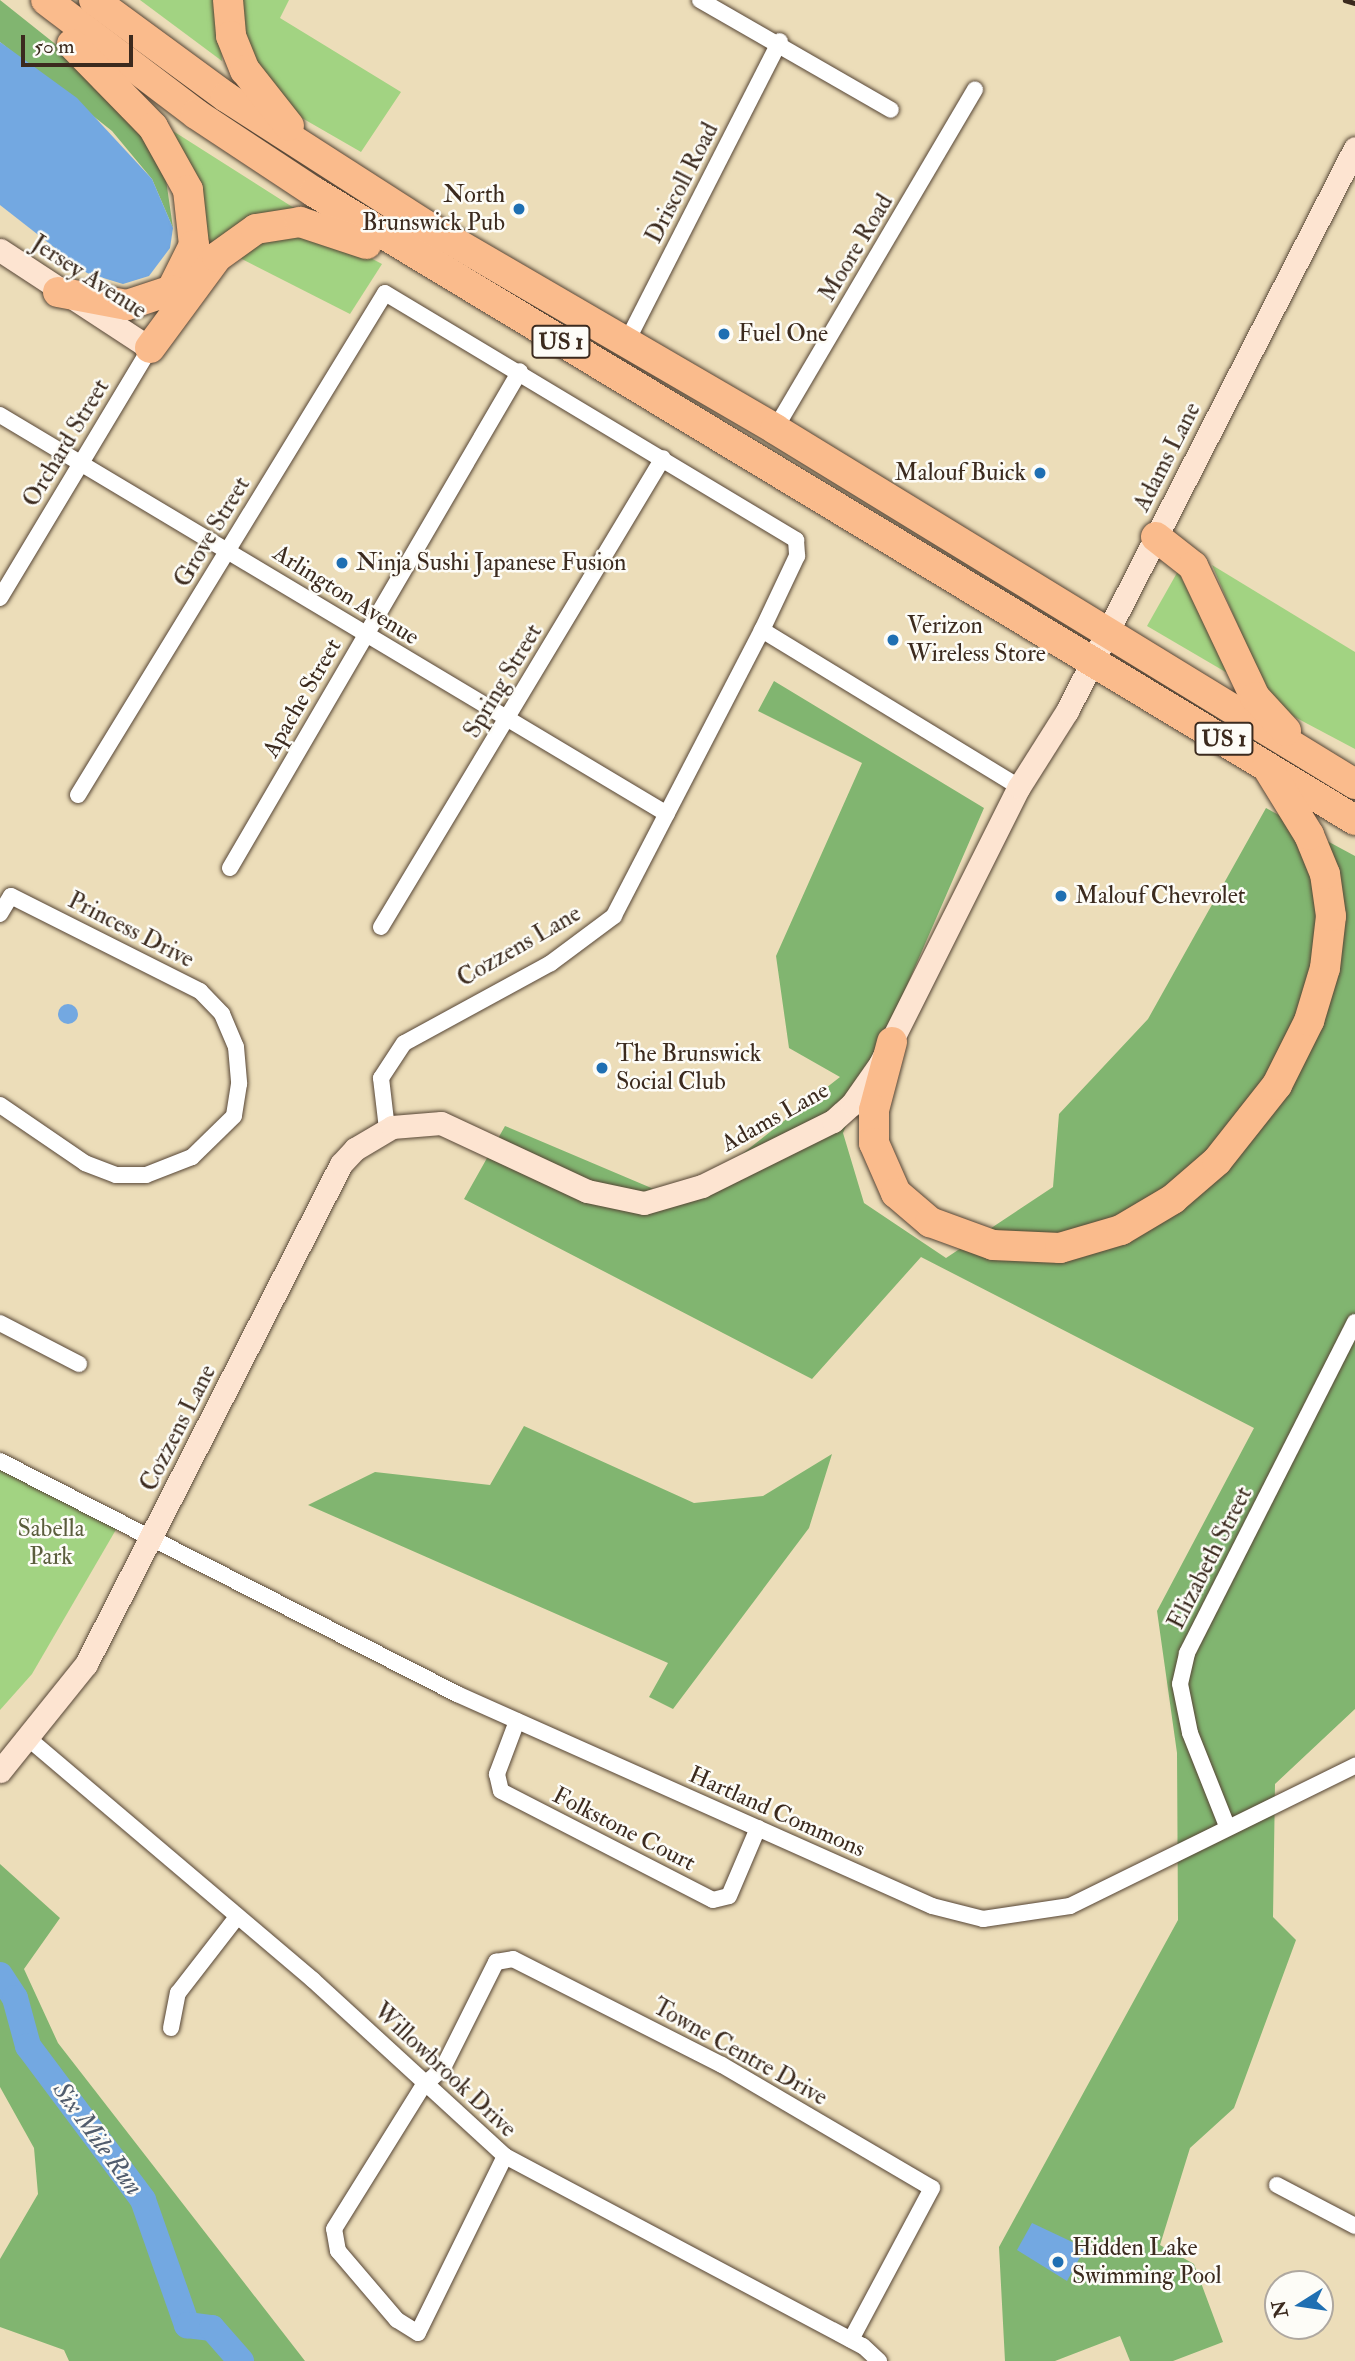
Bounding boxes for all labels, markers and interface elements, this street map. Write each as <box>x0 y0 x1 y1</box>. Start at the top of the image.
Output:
scale bar <box>24 21 136 65</box>
text: 50 m <box>34 33 75 60</box>
street label: Driscoll Road <box>639 118 725 248</box>
place label: North Brunswick Pub <box>362 181 505 237</box>
street label: Moore Road <box>813 189 899 307</box>
marker: North Brunswick Pub <box>511 201 527 217</box>
street label: Jersey Avenue <box>26 229 152 325</box>
place label: Fuel One <box>738 320 828 348</box>
road number: US 1 <box>531 322 591 362</box>
marker: Fuel One <box>716 326 732 342</box>
street label: Orchard Street <box>17 374 115 512</box>
street label: Adams Lane <box>1127 398 1207 516</box>
place label: Malouf Buick <box>895 459 1026 487</box>
marker: Malouf Buick <box>1032 465 1048 481</box>
street label: Grove Street <box>168 472 256 592</box>
street label: Arlington Avenue <box>268 539 424 651</box>
place label: Ninja Sushi Japanese Fusion <box>356 549 626 577</box>
marker: Ninja Sushi Japanese Fusion <box>334 555 350 571</box>
place label: Verizon Wireless Store <box>907 612 1046 668</box>
street label: Spring Street <box>458 619 548 743</box>
marker: Verizon Wireless Store <box>885 632 901 648</box>
street label: Apache Street <box>256 633 348 763</box>
road number: US 1 <box>1194 720 1254 758</box>
place label: Malouf Chevrolet <box>1075 882 1245 910</box>
street label: Princess Drive <box>63 886 199 974</box>
marker: Malouf Chevrolet <box>1053 888 1069 904</box>
street label: Cozzens Lane <box>452 899 586 993</box>
place label: The Brunswick Social Club <box>616 1040 761 1096</box>
marker: The Brunswick Social Club <box>594 1060 610 1076</box>
street label: Adams Lane <box>716 1076 834 1158</box>
street label: Cozzens Lane <box>134 1360 222 1496</box>
street label: Elizabeth Street <box>1162 1482 1258 1634</box>
park label: Sabella Park <box>17 1515 85 1571</box>
street label: Hartland Commons <box>684 1760 870 1864</box>
street label: Folkstone Court <box>548 1781 700 1877</box>
street label: Towne Centre Drive <box>648 1992 832 2112</box>
street label: Willowbrook Drive <box>368 1997 522 2143</box>
water label: Six Mile Run <box>45 2076 149 2202</box>
place label: Hidden Lake Swimming Pool <box>1072 2234 1222 2290</box>
marker: Hidden Lake Swimming Pool <box>1050 2254 1066 2270</box>
north arrow <box>1264 2270 1334 2340</box>
text: N <box>1267 2298 1294 2320</box>

